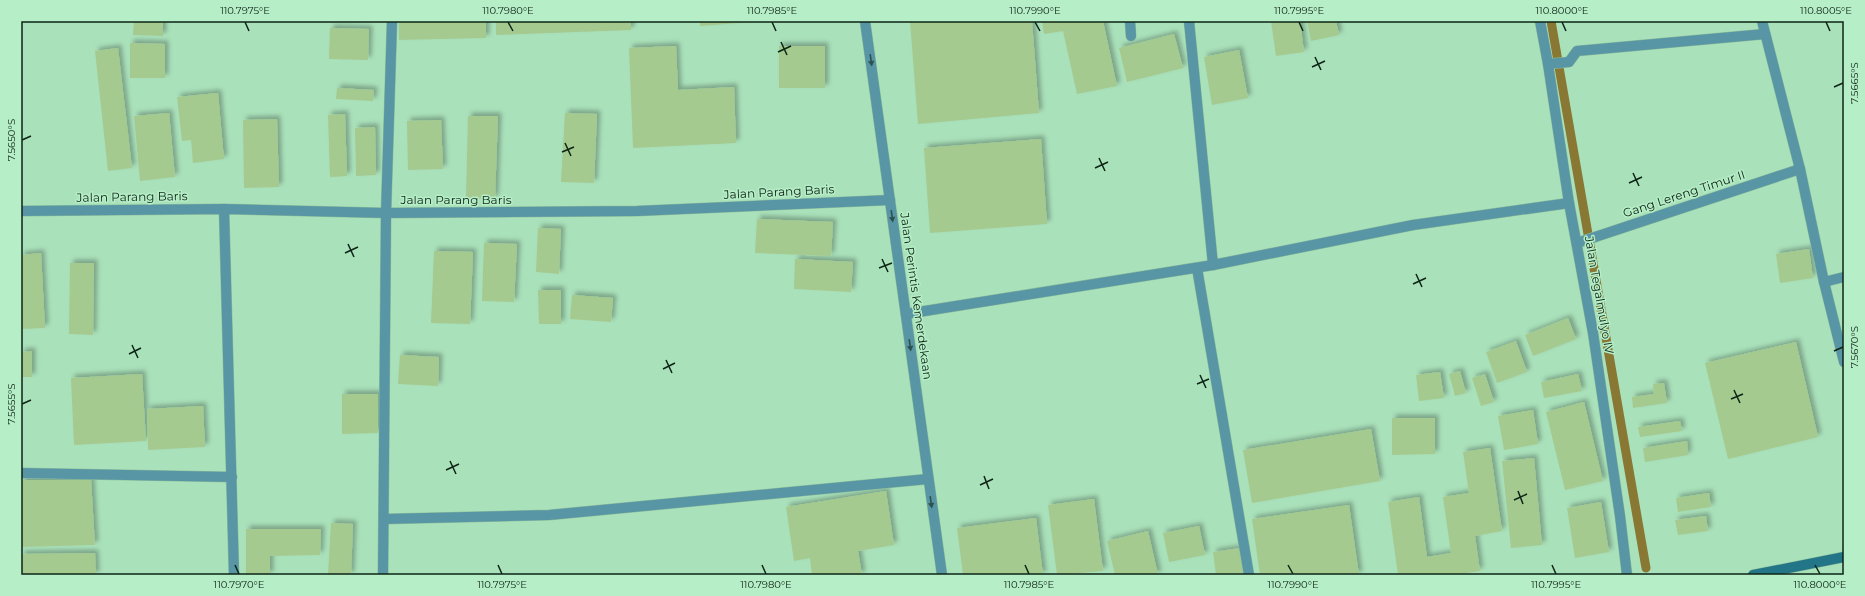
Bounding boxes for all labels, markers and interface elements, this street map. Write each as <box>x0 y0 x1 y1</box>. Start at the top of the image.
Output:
text: 110.7975°E <box>220 4 270 17</box>
text: 110.7980°E <box>482 4 534 17</box>
text: 110.7985°E <box>747 4 798 17</box>
text: 110.7990°E <box>1009 4 1061 17</box>
text: 110.7995°E <box>1274 4 1324 17</box>
text: 110.8000°E <box>1535 4 1589 17</box>
text: 110.8005°E <box>1800 4 1852 17</box>
one-way arrow <box>868 54 874 66</box>
text: 7.5665°S <box>1848 62 1861 104</box>
text: 7.5650°S <box>5 119 18 161</box>
street label: Gang Lereng Timur II <box>1621 167 1747 220</box>
street label: Jalan Parang Baris <box>722 181 835 202</box>
street label: Jalan Parang Baris <box>75 188 188 205</box>
street label: Jalan Parang Baris <box>400 192 512 207</box>
one-way arrow <box>889 210 895 222</box>
street label: Jalan Perintis Kemerdekaan <box>897 211 936 380</box>
street label: Jalan Tegalmulyo IV <box>1582 234 1617 356</box>
text: 7.5670°S <box>1848 326 1861 368</box>
one-way arrow <box>907 339 913 351</box>
text: 7.5655°S <box>5 384 18 424</box>
one-way arrow <box>928 495 934 508</box>
text: 110.7970°E <box>214 578 265 591</box>
text: 110.7975°E <box>477 578 527 591</box>
text: 110.7980°E <box>740 578 792 591</box>
text: 110.7985°E <box>1004 578 1055 591</box>
text: 110.7990°E <box>1267 578 1319 591</box>
text: 110.7995°E <box>1531 578 1581 591</box>
text: 110.8000°E <box>1793 578 1847 591</box>

